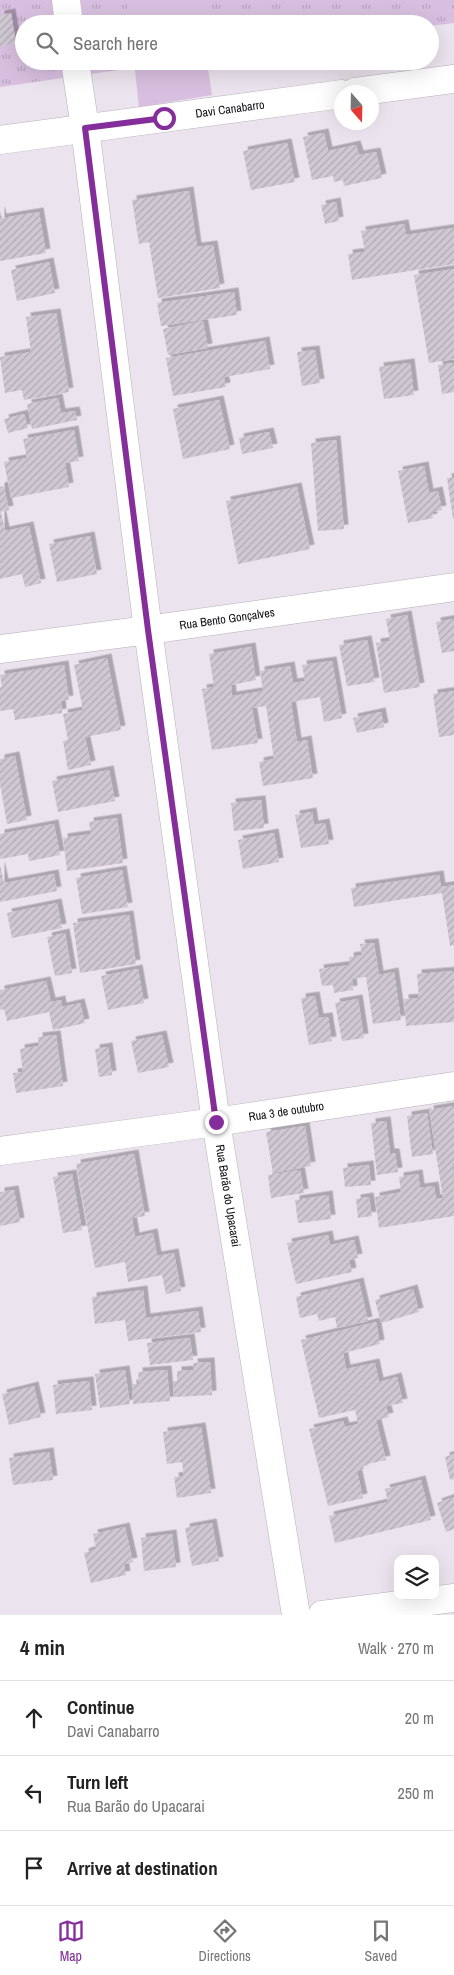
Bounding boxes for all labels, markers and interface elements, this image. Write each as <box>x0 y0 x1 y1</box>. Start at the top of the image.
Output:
search box <box>15 15 439 70</box>
icon: search <box>33 29 61 57</box>
text: Search here <box>73 30 158 56</box>
north arrow <box>334 85 379 130</box>
street label: Davi Canabarro <box>194 97 265 122</box>
route start <box>153 107 176 130</box>
street label: Rua Bento Gonçalves <box>178 604 276 633</box>
street label: Rua 3 de outubro <box>247 1098 325 1125</box>
route end <box>205 1111 228 1134</box>
street label: Rua Barão do Upacarai <box>212 1143 244 1248</box>
map controls <box>394 1555 439 1600</box>
button: layers <box>394 1555 439 1600</box>
text: 4 min <box>20 1633 65 1662</box>
text: Walk · 270 m <box>358 1637 434 1659</box>
text: Continue <box>67 1694 135 1720</box>
icon: ahead <box>20 1704 48 1732</box>
text: 20 m <box>405 1707 434 1729</box>
text: Davi Canabarro <box>67 1720 160 1742</box>
text: Turn left <box>67 1769 128 1795</box>
icon: left <box>20 1779 48 1807</box>
text: 250 m <box>398 1782 434 1804</box>
text: Rua Barão do Upacarai <box>67 1795 205 1817</box>
icon: arrive <box>20 1854 48 1882</box>
text: Arrive at destination <box>67 1855 218 1881</box>
tab: Map <box>57 1917 85 1965</box>
tab: Directions <box>199 1917 251 1965</box>
tab: Saved <box>365 1917 397 1965</box>

